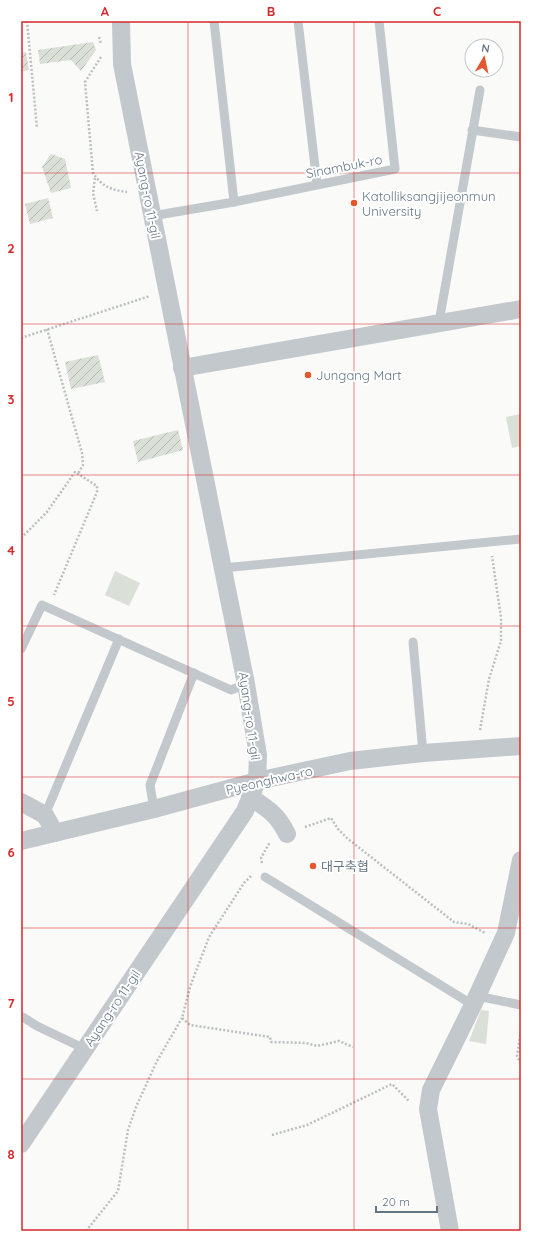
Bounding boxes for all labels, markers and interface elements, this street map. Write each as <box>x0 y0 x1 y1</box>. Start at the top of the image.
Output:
text: A <box>101 3 110 19</box>
text: B <box>267 3 275 19</box>
text: C <box>433 3 441 19</box>
north arrow <box>464 38 504 78</box>
text: N <box>480 41 491 56</box>
text: 1 <box>8 89 14 105</box>
street label: Ayang-ro 11-gil <box>132 150 164 240</box>
street label: Sinambuk-ro <box>305 151 384 181</box>
place label: Katolliksangjijeonmun University <box>362 188 496 219</box>
marker: Katolliksangjijeonmun University <box>349 198 359 208</box>
text: 2 <box>7 240 15 256</box>
place label: Jungang Mart <box>316 367 402 383</box>
marker: Jungang Mart <box>303 370 313 380</box>
text: 3 <box>8 391 15 407</box>
text: 4 <box>7 542 15 558</box>
street label: Ayang-ro 11-gil <box>236 671 264 761</box>
text: 5 <box>7 693 15 709</box>
street label: Pyeonghwa-ro <box>224 762 314 798</box>
text: 6 <box>7 844 15 860</box>
place label: 대구축협 <box>321 858 369 874</box>
marker: 대구축협 <box>308 861 318 871</box>
street label: Ayang-ro 11-gil <box>81 967 143 1049</box>
text: 7 <box>7 995 15 1011</box>
text: 8 <box>7 1146 15 1162</box>
scale bar <box>376 1188 437 1214</box>
text: 20 m <box>382 1194 410 1209</box>

